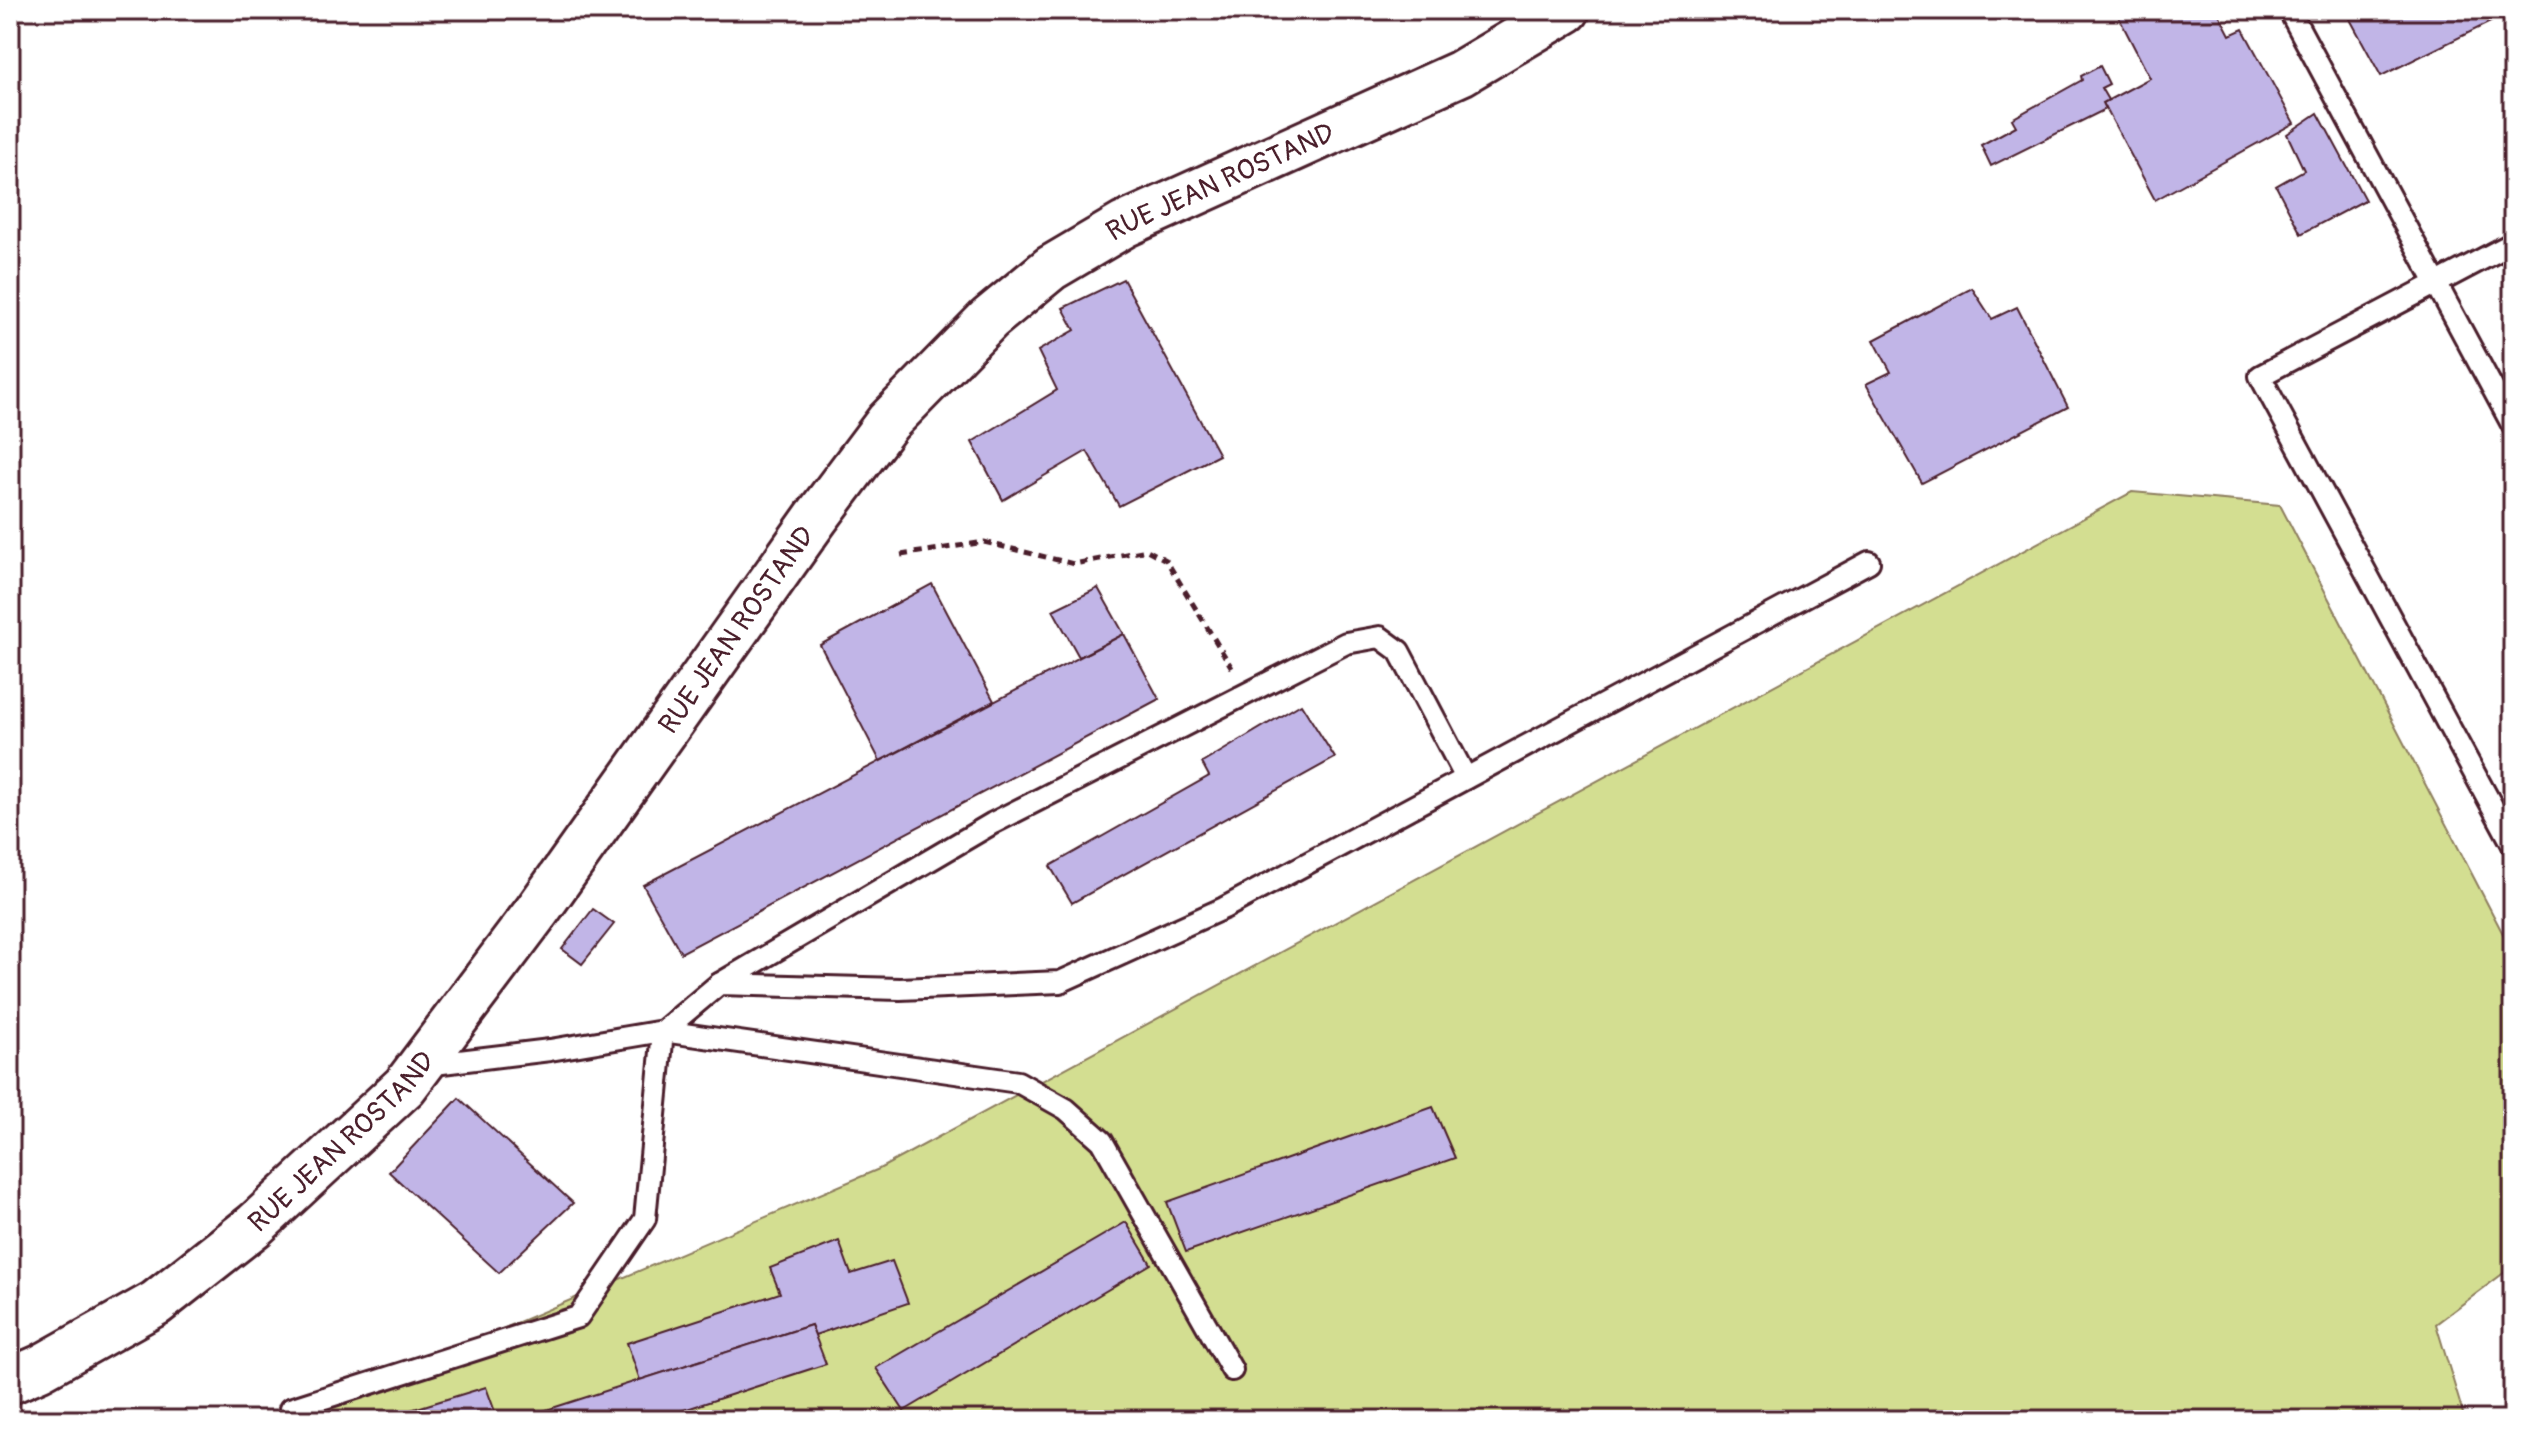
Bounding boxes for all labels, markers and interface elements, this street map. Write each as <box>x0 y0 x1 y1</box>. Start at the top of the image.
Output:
street label: RUE JEAN ROSTAND <box>1100 115 1340 249</box>
street label: RUE JEAN ROSTAND <box>651 519 822 741</box>
street label: RUE JEAN ROSTAND <box>241 1044 442 1240</box>

